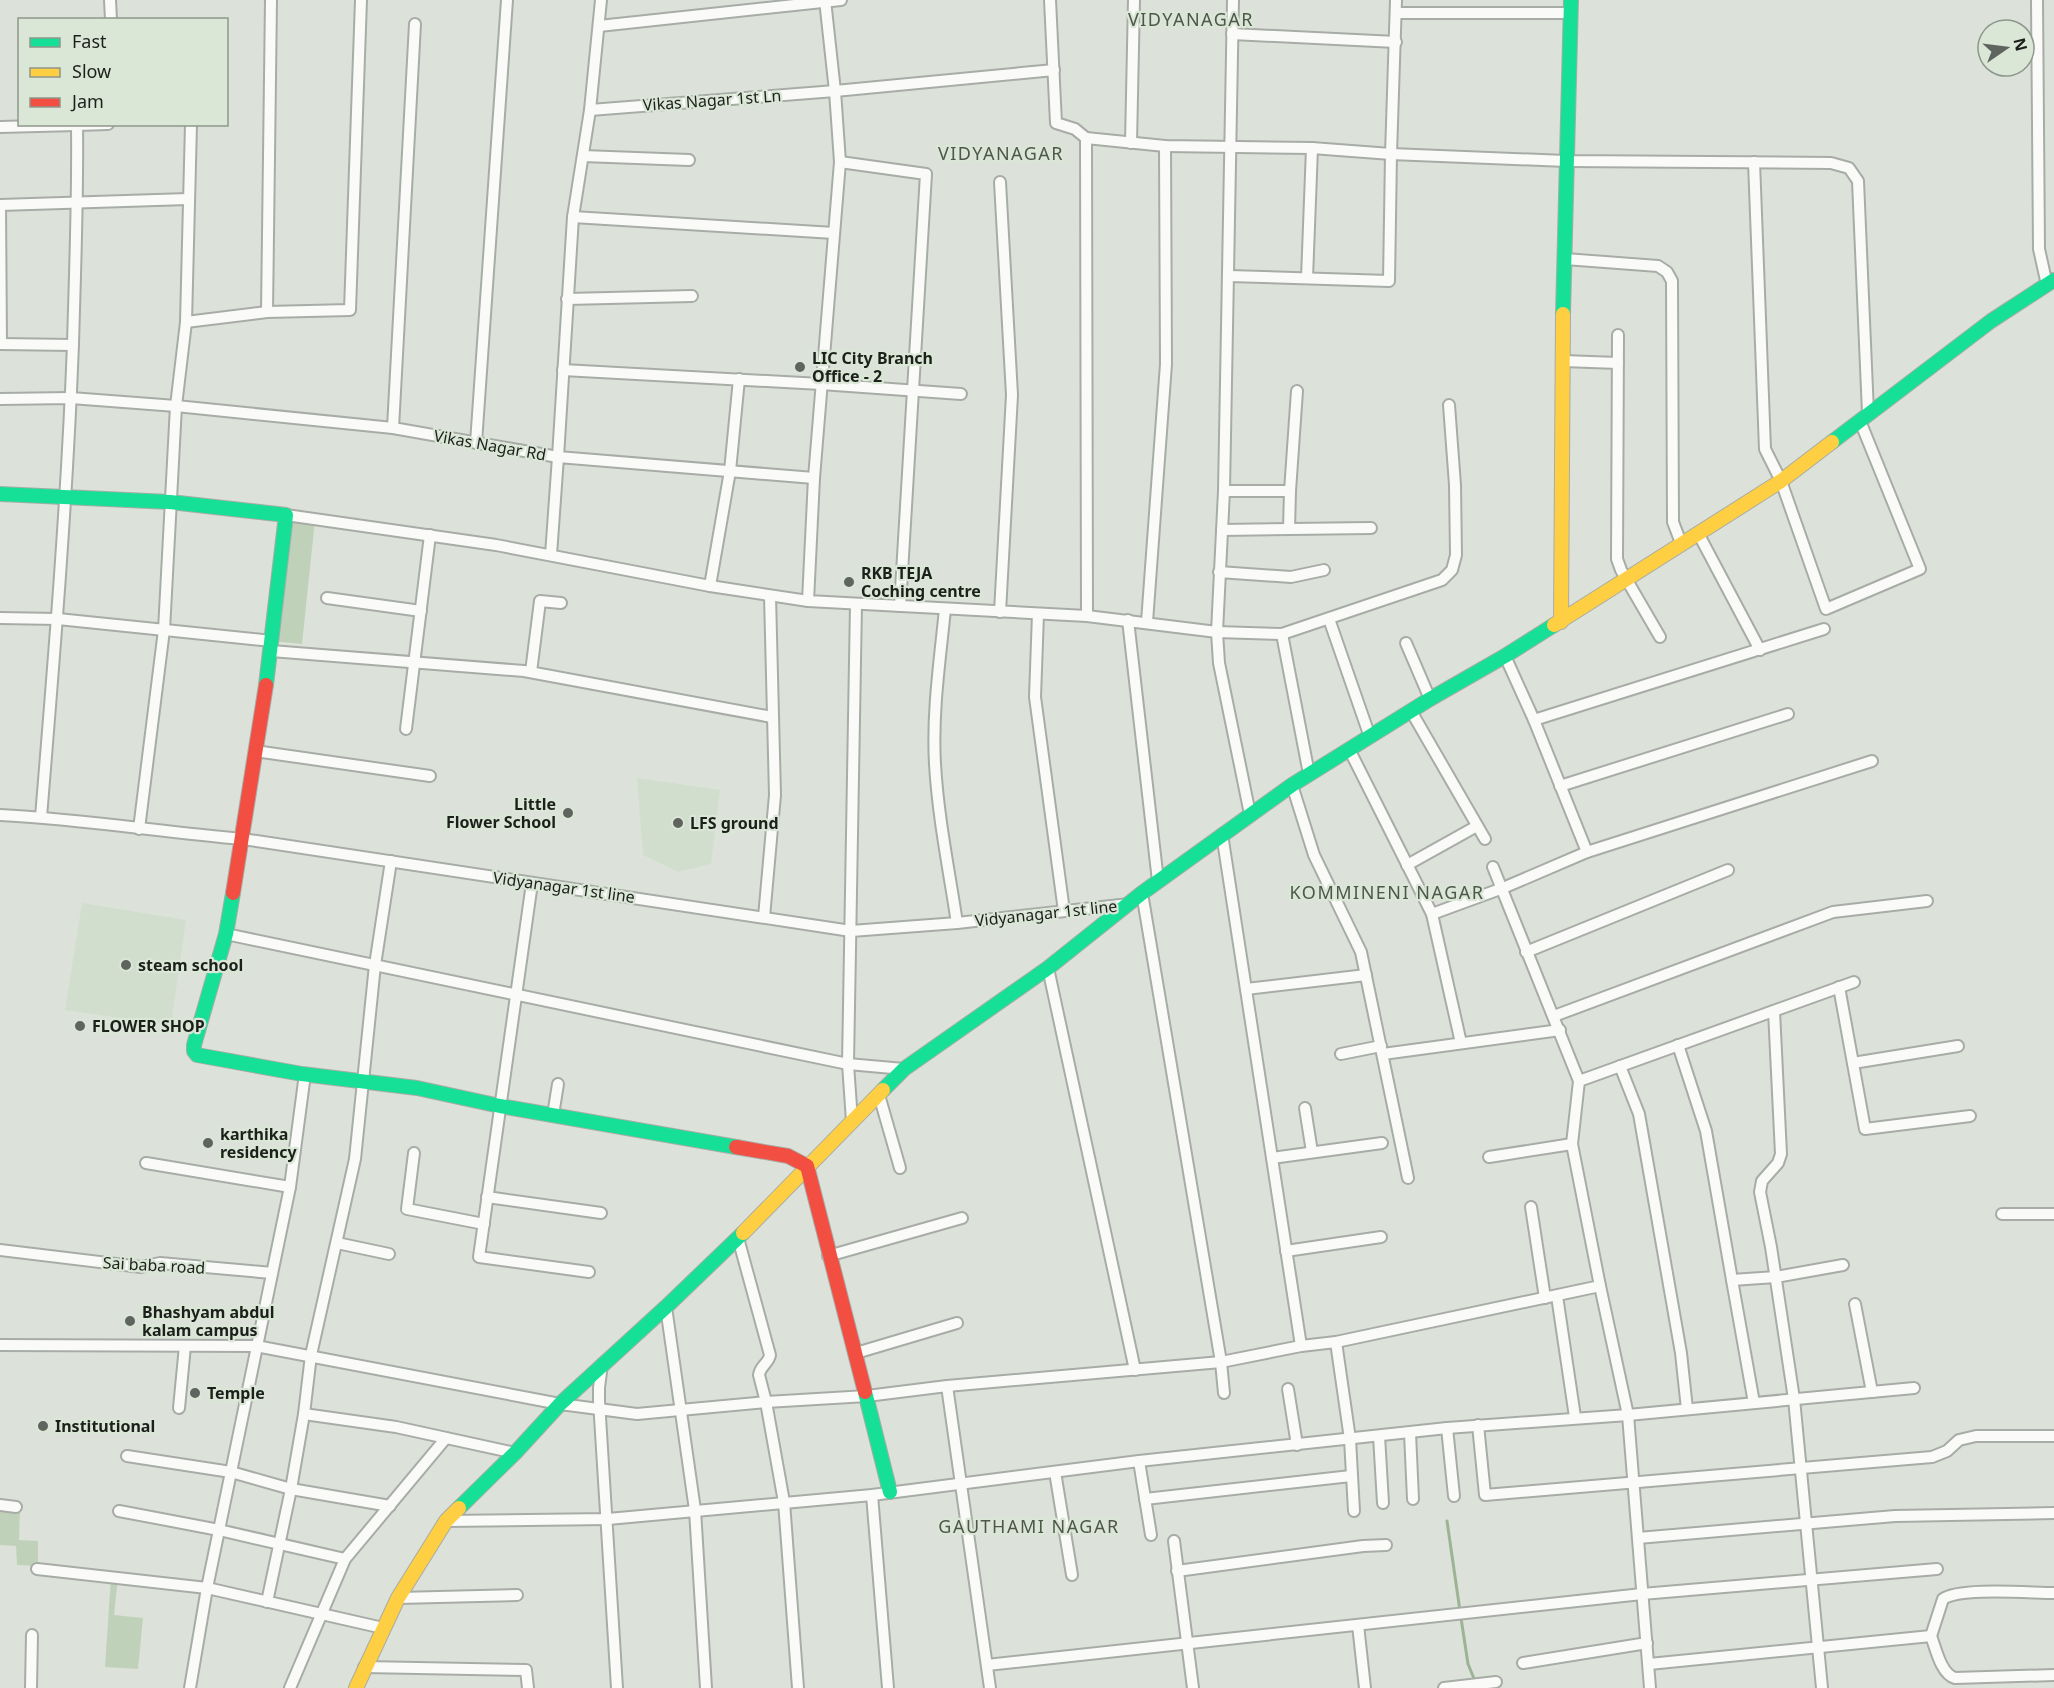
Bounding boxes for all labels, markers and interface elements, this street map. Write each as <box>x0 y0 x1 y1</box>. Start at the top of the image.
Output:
district label: VIDYANAGAR <box>1128 7 1254 31</box>
legend <box>18 18 228 126</box>
north arrow <box>1976 18 2036 78</box>
text: Fast <box>72 29 107 53</box>
text: N <box>2008 35 2033 53</box>
text: Slow <box>72 59 111 83</box>
street label: Vikas Nagar 1st Ln <box>642 84 782 116</box>
text: Jam <box>70 89 104 113</box>
district label: VIDYANAGAR <box>938 141 1064 165</box>
place label: LIC City Branch Office - 2 <box>812 347 933 387</box>
marker: LIC City Branch Office - 2 <box>793 360 807 374</box>
street label: Vikas Nagar Rd <box>432 424 548 466</box>
place label: RKB TEJA Coching centre <box>861 562 981 602</box>
marker: RKB TEJA Coching centre <box>842 575 856 589</box>
place label: Little Flower School <box>446 793 556 833</box>
marker: Little Flower School <box>561 806 575 820</box>
place label: LFS ground <box>690 812 779 834</box>
marker: LFS ground <box>671 816 685 830</box>
street label: Vidyanagar 1st line <box>492 866 636 908</box>
district label: KOMMINENI NAGAR <box>1290 880 1484 904</box>
street label: Vidyanagar 1st line <box>974 895 1118 931</box>
place label: steam school <box>138 954 243 976</box>
marker: steam school <box>119 958 133 972</box>
place label: FLOWER SHOP <box>92 1015 205 1037</box>
marker: FLOWER SHOP <box>73 1019 87 1033</box>
place label: karthika residency <box>220 1123 298 1163</box>
marker: karthika residency <box>201 1136 215 1150</box>
street label: Sai baba road <box>102 1251 206 1279</box>
place label: Bhashyam abdul kalam campus <box>142 1301 275 1341</box>
marker: Bhashyam abdul kalam campus <box>123 1314 137 1328</box>
place label: Temple <box>207 1382 265 1404</box>
marker: Temple <box>188 1386 202 1400</box>
place label: Institutional <box>55 1415 155 1437</box>
marker: Institutional <box>36 1419 50 1433</box>
district label: GAUTHAMI NAGAR <box>938 1514 1120 1538</box>

